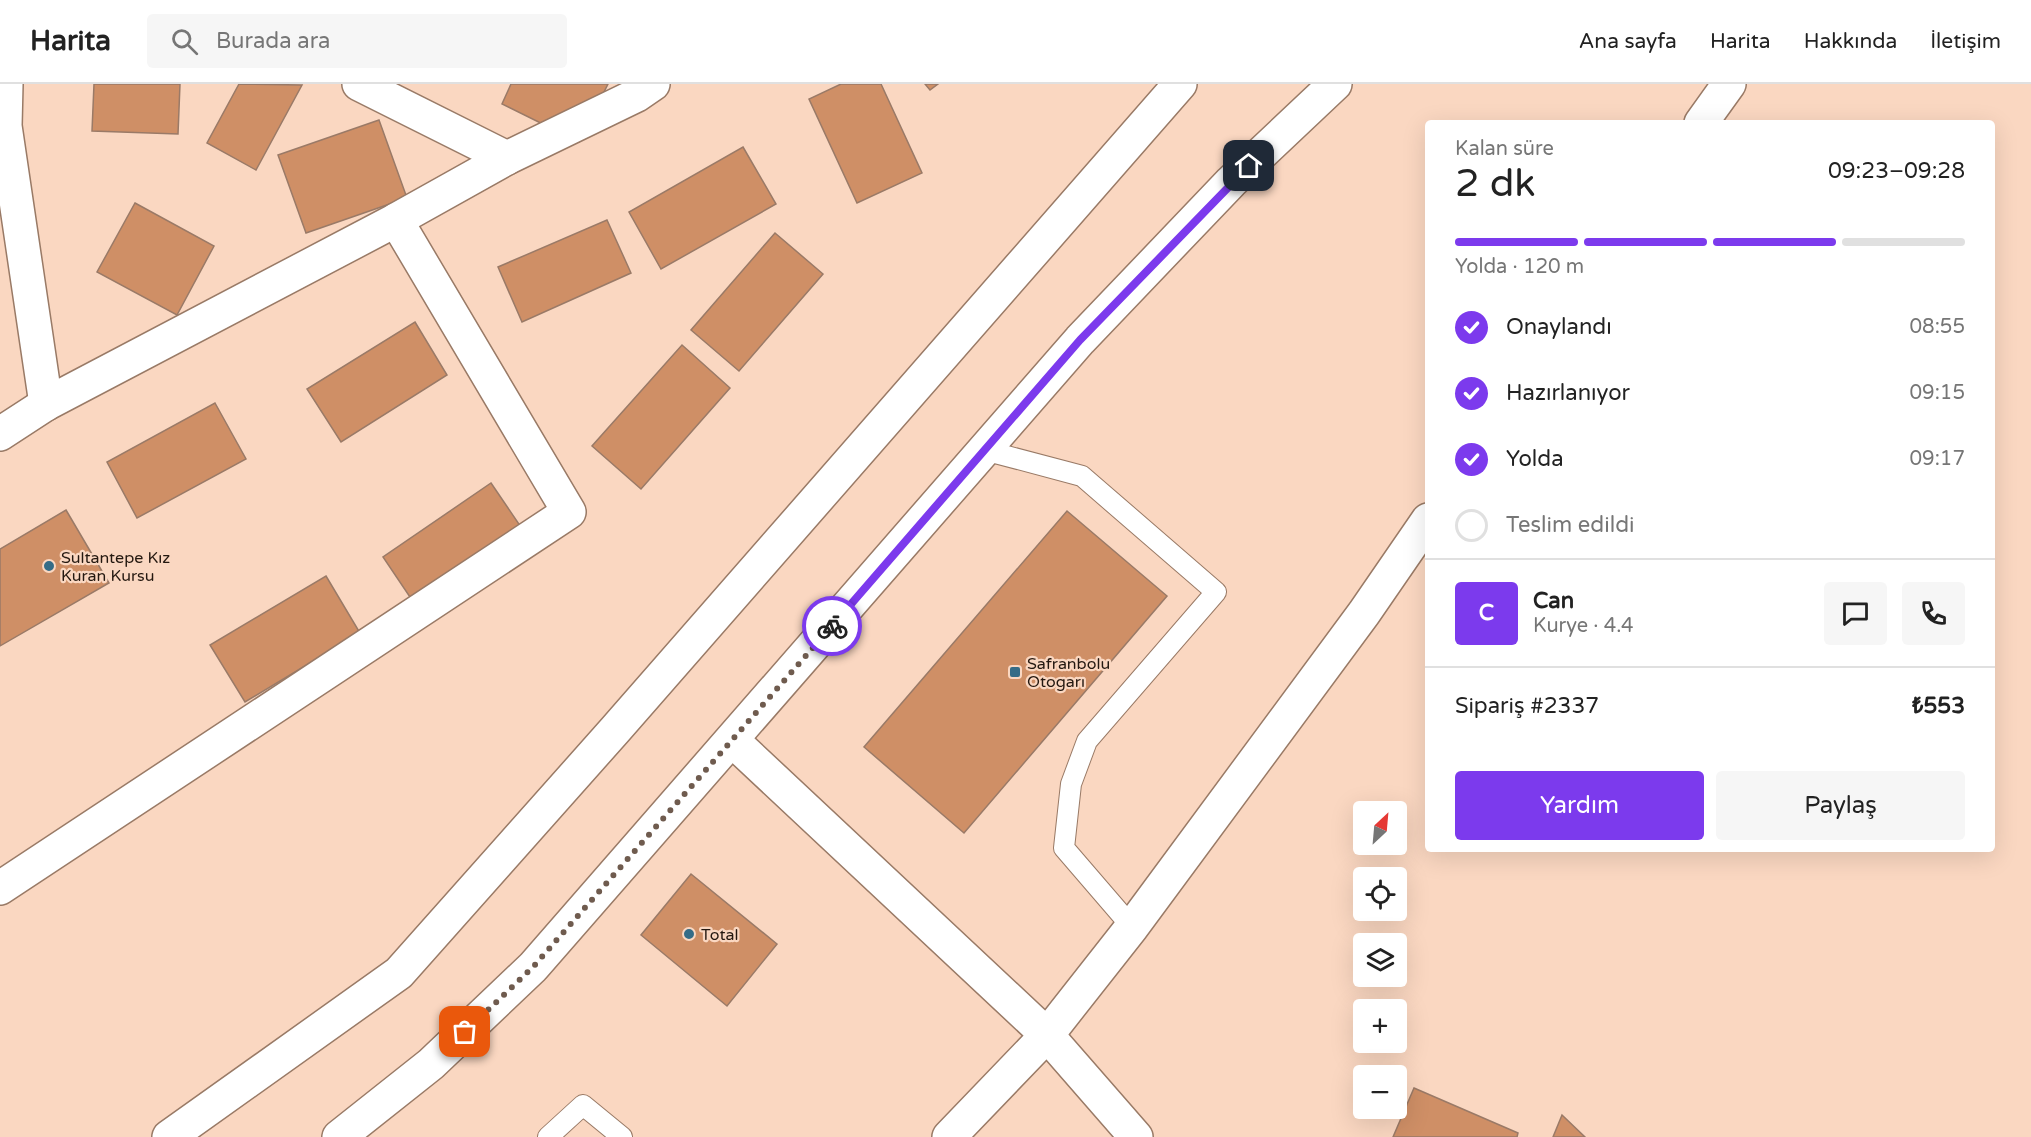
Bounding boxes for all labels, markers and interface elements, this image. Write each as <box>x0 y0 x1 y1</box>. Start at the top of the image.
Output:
search box <box>147 14 567 68</box>
text: Harita <box>30 24 111 58</box>
icon: search <box>168 25 201 58</box>
text: Burada ara <box>216 28 330 54</box>
text: Ana sayfa <box>1579 29 1677 54</box>
text: Harita <box>1710 29 1771 54</box>
text: Hakkında <box>1804 29 1897 54</box>
text: İletişim <box>1930 29 2001 54</box>
text: Kalan süre <box>1455 137 1554 161</box>
pin <box>1223 140 1274 191</box>
icon: home <box>1232 149 1265 182</box>
text: 09:23–09:28 <box>1828 158 1965 184</box>
text: 2 dk <box>1455 160 1536 207</box>
text: Yolda · 120 m <box>1455 255 1584 279</box>
icon: check <box>1455 311 1488 344</box>
text: Onaylandı <box>1506 314 1612 340</box>
text: 08:55 <box>1910 315 1965 339</box>
icon: check <box>1455 377 1488 410</box>
text: Hazırlanıyor <box>1506 380 1630 406</box>
text: 09:15 <box>1910 381 1965 405</box>
icon: check <box>1455 443 1488 476</box>
text: Yolda <box>1506 446 1564 472</box>
text: 09:17 <box>1910 447 1965 471</box>
text: Teslim edildi <box>1506 512 1635 538</box>
place label: Sultantepe Kız Kuran Kursu <box>61 548 170 586</box>
marker: Sultantepe Kız Kuran Kursu <box>42 559 56 573</box>
button: chat <box>1824 582 1887 645</box>
button: phone <box>1902 582 1965 645</box>
text: Can <box>1533 588 1574 614</box>
courier <box>802 596 862 656</box>
text: C <box>1479 600 1494 626</box>
icon: bike <box>816 610 849 643</box>
text: Kurye · 4.4 <box>1533 614 1634 638</box>
place label: Safranbolu Otogarı <box>1027 654 1110 692</box>
marker: Safranbolu Otogarı <box>1008 665 1022 679</box>
text: Sipariş #2337 <box>1455 693 1599 719</box>
text: ₺553 <box>1912 693 1965 719</box>
button: Yardım <box>1455 771 1704 840</box>
button: Paylaş <box>1716 771 1965 840</box>
north arrow <box>1353 801 1407 855</box>
map controls <box>1353 801 1407 1119</box>
button: locate <box>1353 867 1407 921</box>
place label: Total <box>701 925 738 945</box>
marker: Total <box>682 927 696 941</box>
button: layers <box>1353 933 1407 987</box>
button: + <box>1353 999 1407 1053</box>
pin <box>439 1006 490 1057</box>
icon: bag <box>448 1015 481 1048</box>
button: − <box>1353 1065 1407 1119</box>

